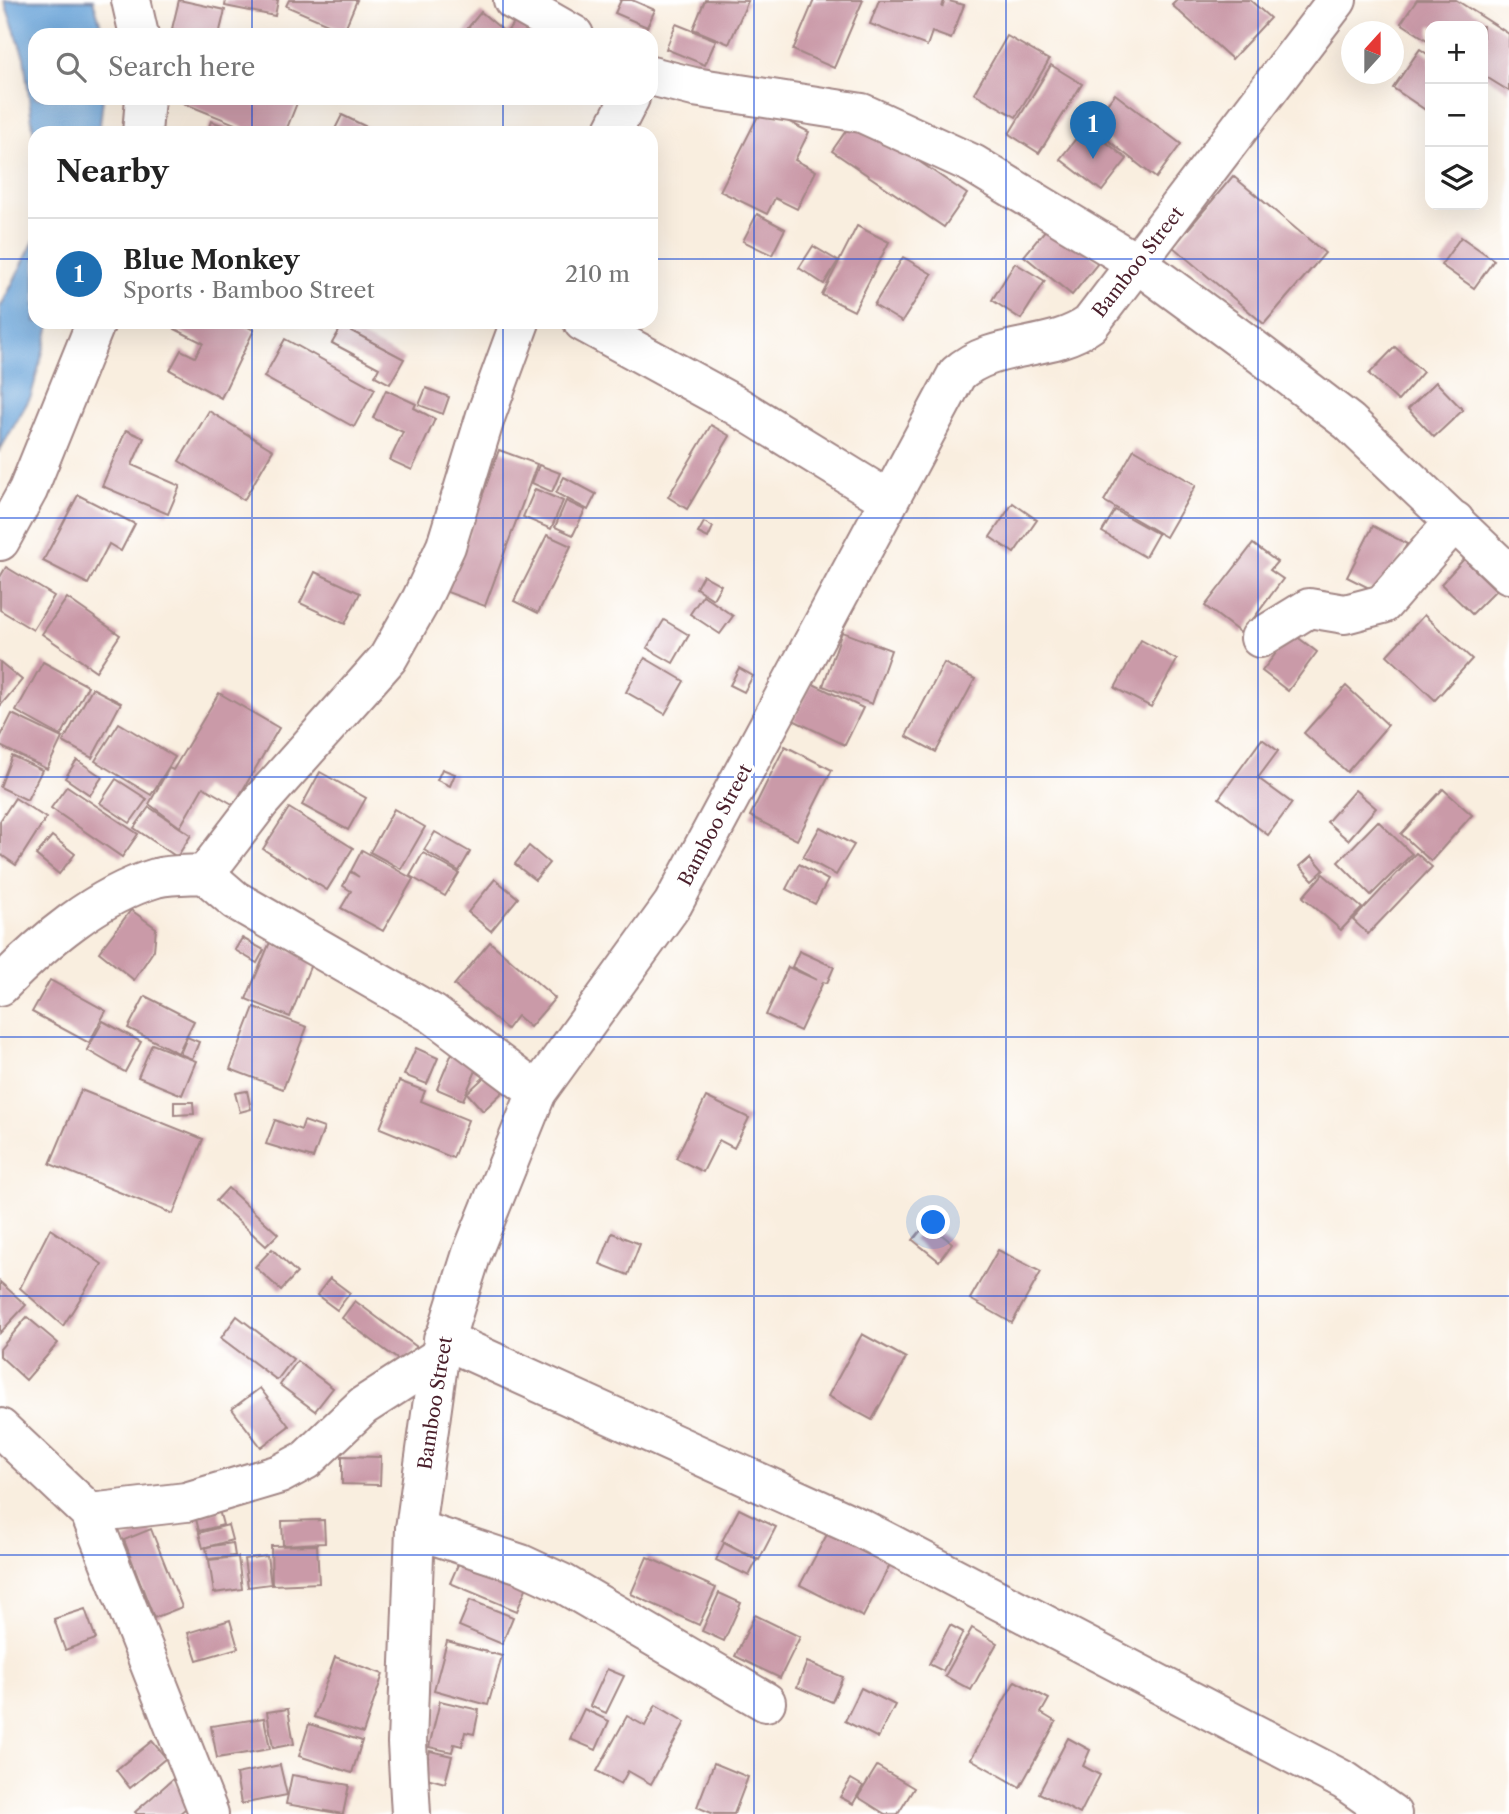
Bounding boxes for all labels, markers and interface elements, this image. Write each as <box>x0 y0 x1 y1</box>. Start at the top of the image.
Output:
north arrow <box>1341 21 1404 84</box>
map controls <box>1425 21 1488 210</box>
button: + <box>1425 21 1488 84</box>
search box <box>28 28 658 105</box>
icon: search <box>52 48 90 86</box>
text: Search here <box>108 51 255 83</box>
button: − <box>1425 84 1488 147</box>
pin: 1 <box>1070 101 1116 159</box>
button: layers <box>1425 147 1488 210</box>
text: Nearby <box>56 153 169 190</box>
street label: Bamboo Street <box>1087 202 1189 322</box>
text: Blue Monkey <box>123 244 299 276</box>
text: 1 <box>74 260 84 288</box>
text: 210 m <box>565 260 630 288</box>
text: Sports · Bamboo Street <box>123 276 375 304</box>
street label: Bamboo Street <box>673 760 757 890</box>
your location <box>916 1205 950 1239</box>
street label: Bamboo Street <box>413 1334 457 1471</box>

